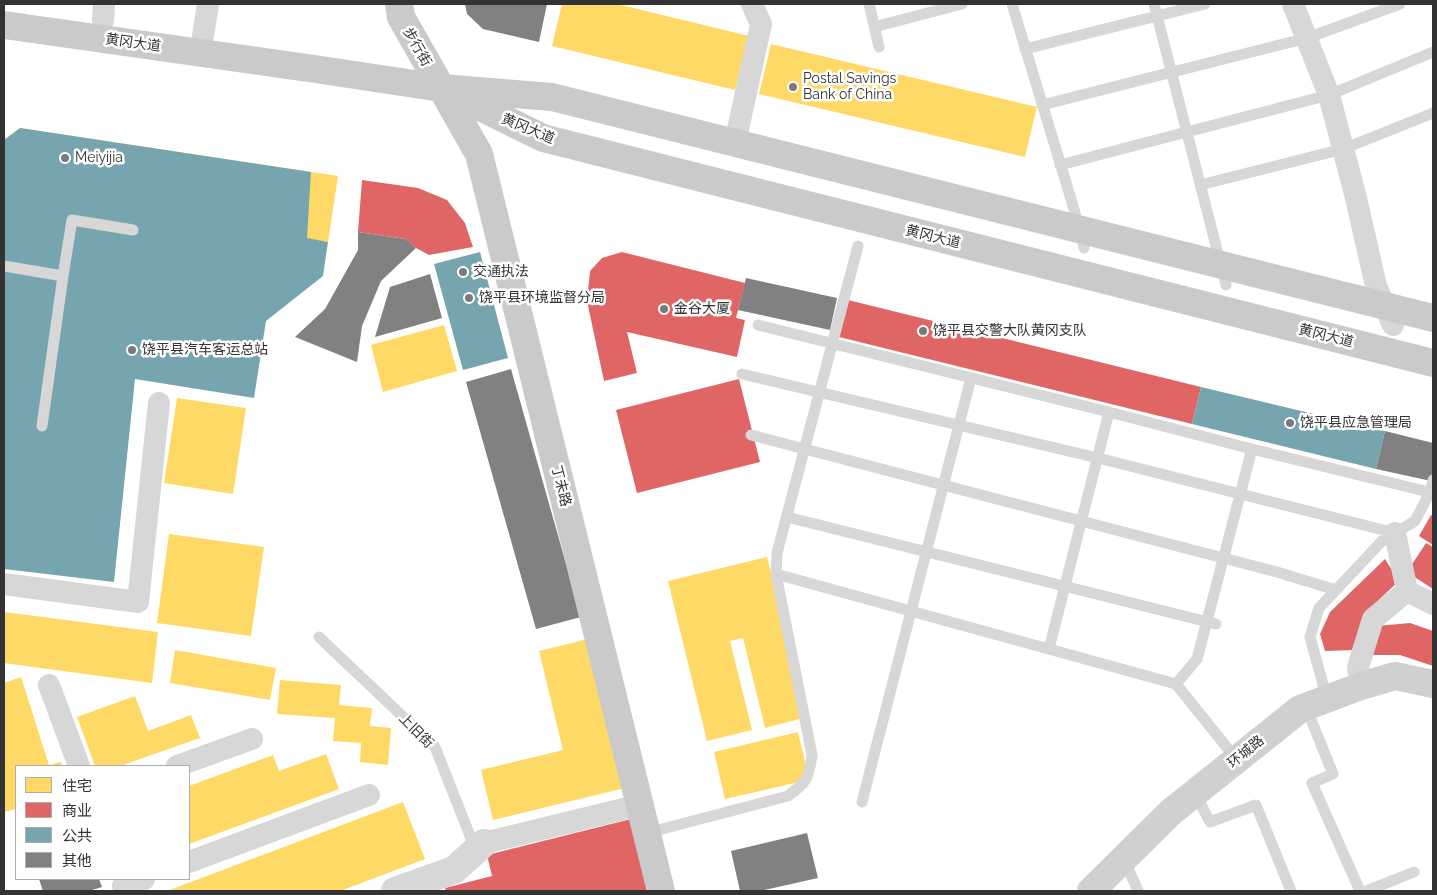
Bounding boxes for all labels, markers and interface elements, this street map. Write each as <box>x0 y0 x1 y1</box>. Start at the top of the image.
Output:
street label: 步行街 <box>399 25 435 69</box>
street label: 黄冈大道 <box>104 31 162 55</box>
place label: Postal Savings Bank of China <box>803 71 896 104</box>
marker: Postal Savings Bank of China <box>787 81 799 93</box>
street label: 黄冈大道 <box>499 110 557 148</box>
place label: Meiyijia <box>75 150 123 166</box>
marker: Meiyijia <box>59 152 71 164</box>
street label: 黄冈大道 <box>904 222 962 252</box>
place label: 交通执法 <box>473 264 529 280</box>
marker: 交通执法 <box>457 266 469 278</box>
place label: 饶平县环境监督分局 <box>479 290 605 306</box>
marker: 饶平县环境监督分局 <box>463 292 475 304</box>
place label: 金谷大厦 <box>674 301 730 317</box>
marker: 金谷大厦 <box>658 303 670 315</box>
street label: 黄冈大道 <box>1297 321 1355 351</box>
place label: 饶平县交警大队黄冈支队 <box>933 323 1087 339</box>
marker: 饶平县交警大队黄冈支队 <box>917 325 929 337</box>
place label: 饶平县汽车客运总站 <box>142 342 268 358</box>
marker: 饶平县汽车客运总站 <box>126 344 138 356</box>
place label: 饶平县应急管理局 <box>1300 415 1412 431</box>
marker: 饶平县应急管理局 <box>1284 417 1296 429</box>
street label: 丁未路 <box>548 464 574 508</box>
street label: 上旧街 <box>395 710 437 752</box>
street label: 环城路 <box>1224 732 1268 772</box>
legend <box>15 765 190 880</box>
text: 住宅 <box>62 777 92 795</box>
text: 商业 <box>62 802 92 820</box>
text: 公共 <box>62 827 92 845</box>
text: 其他 <box>62 852 92 870</box>

